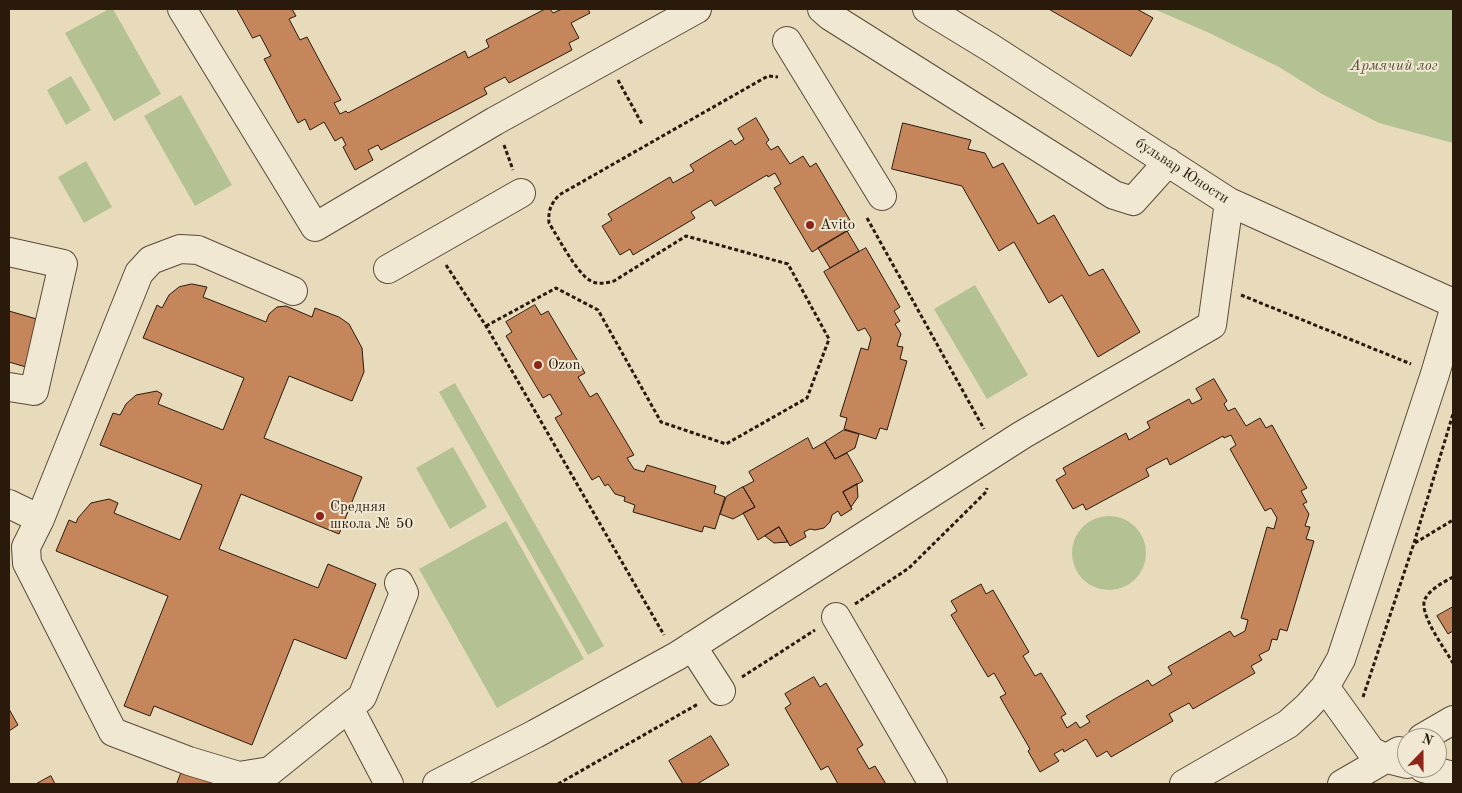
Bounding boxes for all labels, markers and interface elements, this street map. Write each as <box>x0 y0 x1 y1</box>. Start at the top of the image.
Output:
park label: Армячий лог <box>1350 57 1438 75</box>
street label: бульвар Юности <box>1132 134 1232 208</box>
place label: Avito <box>820 216 855 234</box>
marker: Avito <box>804 219 816 231</box>
place label: Ozon <box>548 356 581 374</box>
marker: Ozon <box>532 359 544 371</box>
place label: Средняя школа № 50 <box>330 498 413 533</box>
marker: Средняя школа № 50 <box>314 510 326 522</box>
north arrow <box>1397 728 1447 778</box>
text: N <box>1420 732 1435 749</box>

